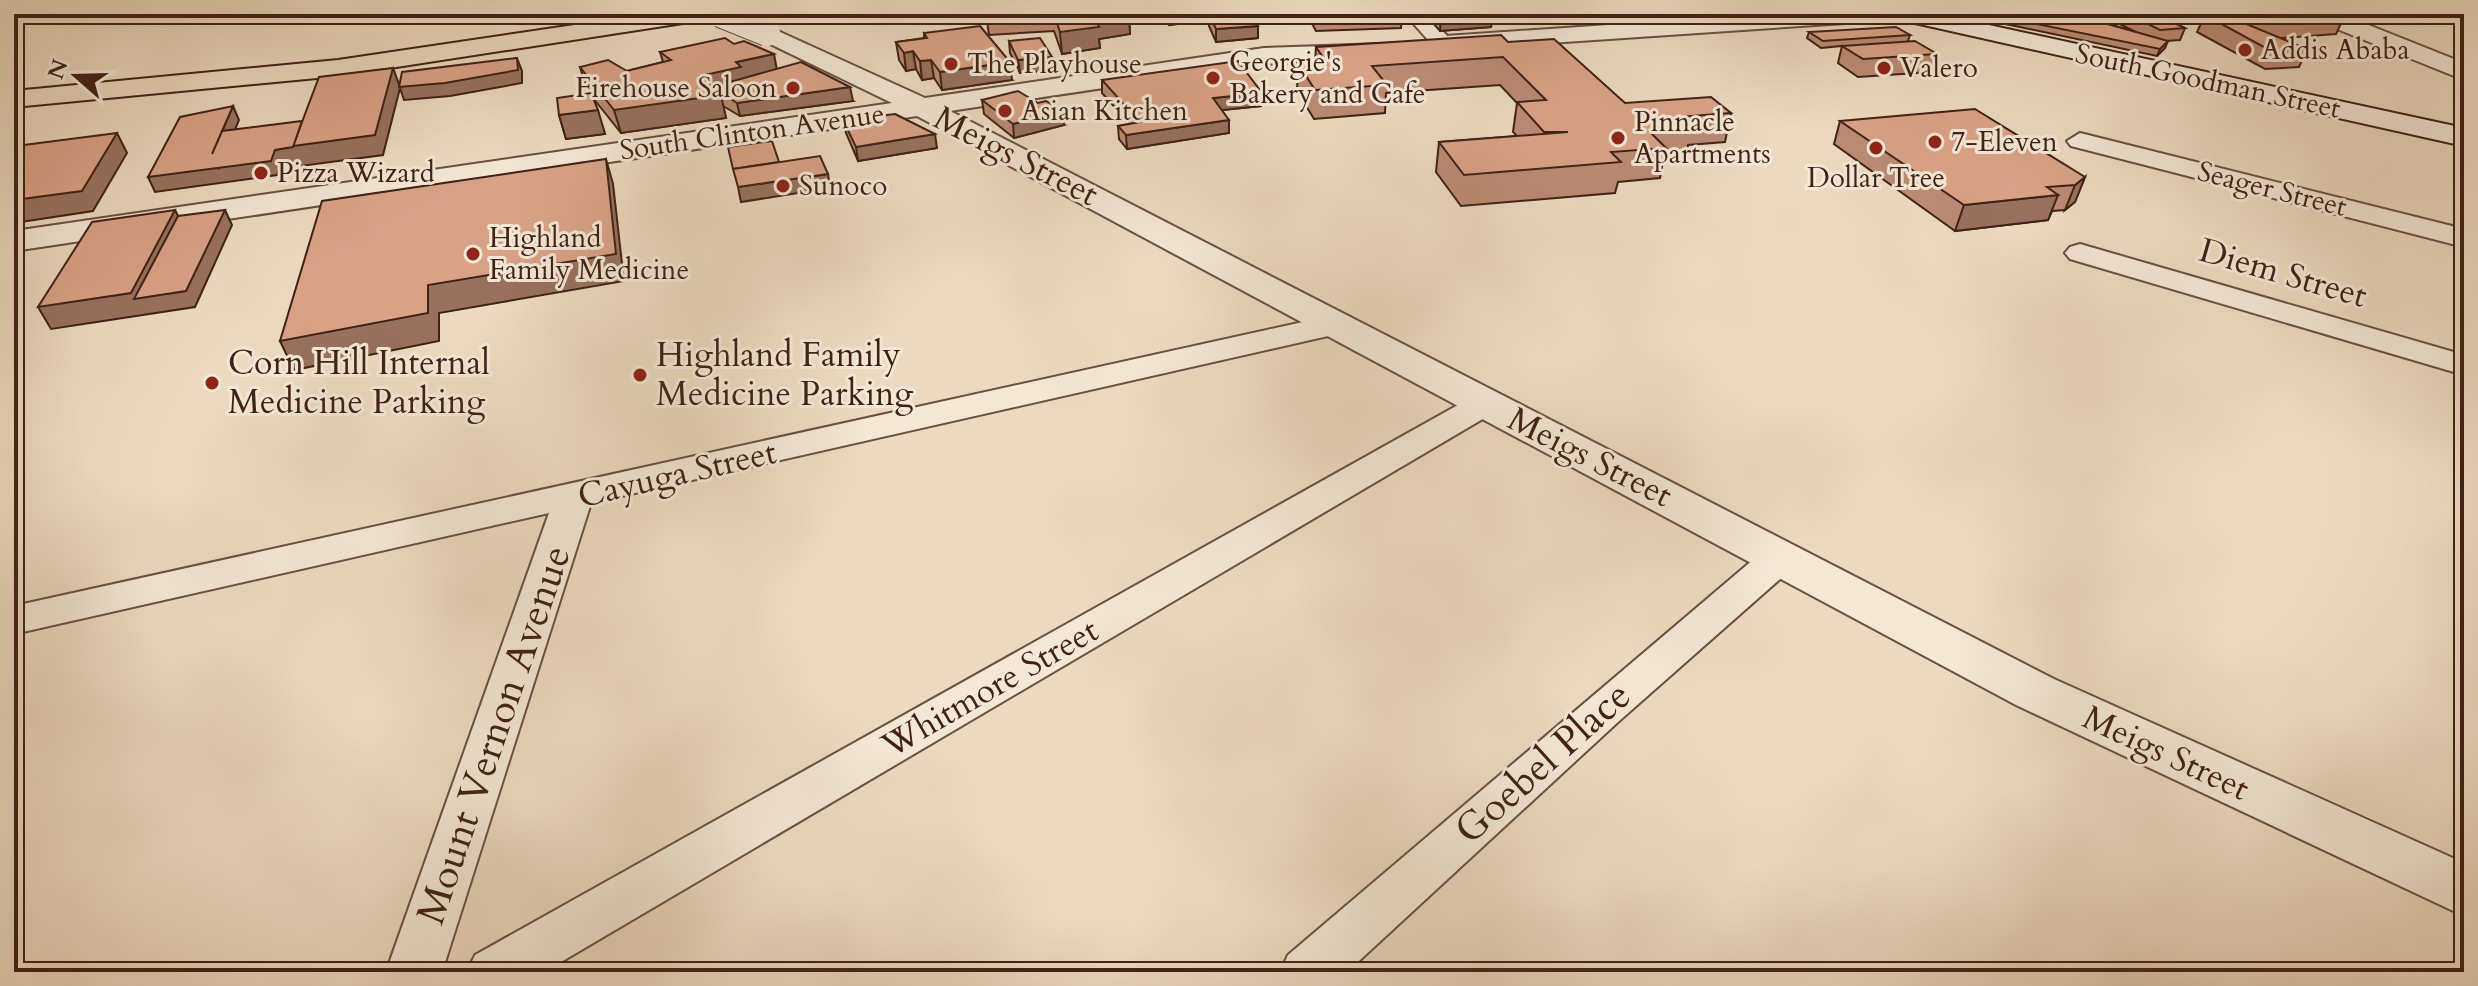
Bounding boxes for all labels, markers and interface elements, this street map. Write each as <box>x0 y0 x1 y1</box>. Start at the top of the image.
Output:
place label: Addis Ababa <box>2261 31 2410 69</box>
street label: South Goodman Street <box>2072 34 2344 128</box>
north arrow <box>36 36 116 116</box>
marker: Addis Ababa <box>2236 41 2254 59</box>
place label: Georgie's Bakery and Cafe <box>1229 43 1426 113</box>
place label: The Playhouse <box>967 45 1142 83</box>
place label: Valero <box>1900 49 1978 87</box>
text: N <box>41 55 76 84</box>
marker: The Playhouse <box>942 55 960 73</box>
marker: Valero <box>1875 59 1893 77</box>
place label: Firehouse Saloon <box>575 69 777 107</box>
marker: Georgie's Bakery and Cafe <box>1204 69 1222 87</box>
marker: Firehouse Saloon <box>784 79 802 97</box>
place label: Asian Kitchen <box>1021 92 1188 130</box>
street label: South Clinton Avenue <box>617 95 887 169</box>
street label: Meigs Street <box>926 95 1106 217</box>
marker: Asian Kitchen <box>996 102 1014 120</box>
place label: Pinnacle Apartments <box>1634 103 1771 173</box>
place label: 7-Eleven <box>1951 123 2058 161</box>
marker: Pinnacle Apartments <box>1609 129 1627 147</box>
marker: 7-Eleven <box>1926 133 1944 151</box>
marker: Dollar Tree <box>1867 139 1885 157</box>
street label: Seager Street <box>2193 152 2351 226</box>
place label: Pizza Wizard <box>277 154 435 192</box>
place label: Dollar Tree <box>1807 159 1945 197</box>
marker: Pizza Wizard <box>252 164 270 182</box>
place label: Sunoco <box>799 167 887 205</box>
marker: Sunoco <box>774 177 792 195</box>
place label: Highland Family Medicine <box>489 219 689 289</box>
street label: Diem Street <box>2194 227 2372 319</box>
marker: Highland Family Medicine <box>464 245 482 263</box>
place label: Highland Family Medicine Parking <box>656 332 913 417</box>
place label: Corn Hill Internal Medicine Parking <box>228 340 490 425</box>
marker: Highland Family Medicine Parking <box>631 366 649 384</box>
marker: Corn Hill Internal Medicine Parking <box>203 374 221 392</box>
street label: Meigs Street <box>1500 396 1680 518</box>
street label: Cayuga Street <box>573 429 781 519</box>
street label: Mount Vernon Avenue <box>403 538 585 932</box>
street label: Whitmore Street <box>873 607 1107 769</box>
street label: Goebel Place <box>1443 669 1643 857</box>
street label: Meigs Street <box>2075 694 2257 812</box>

